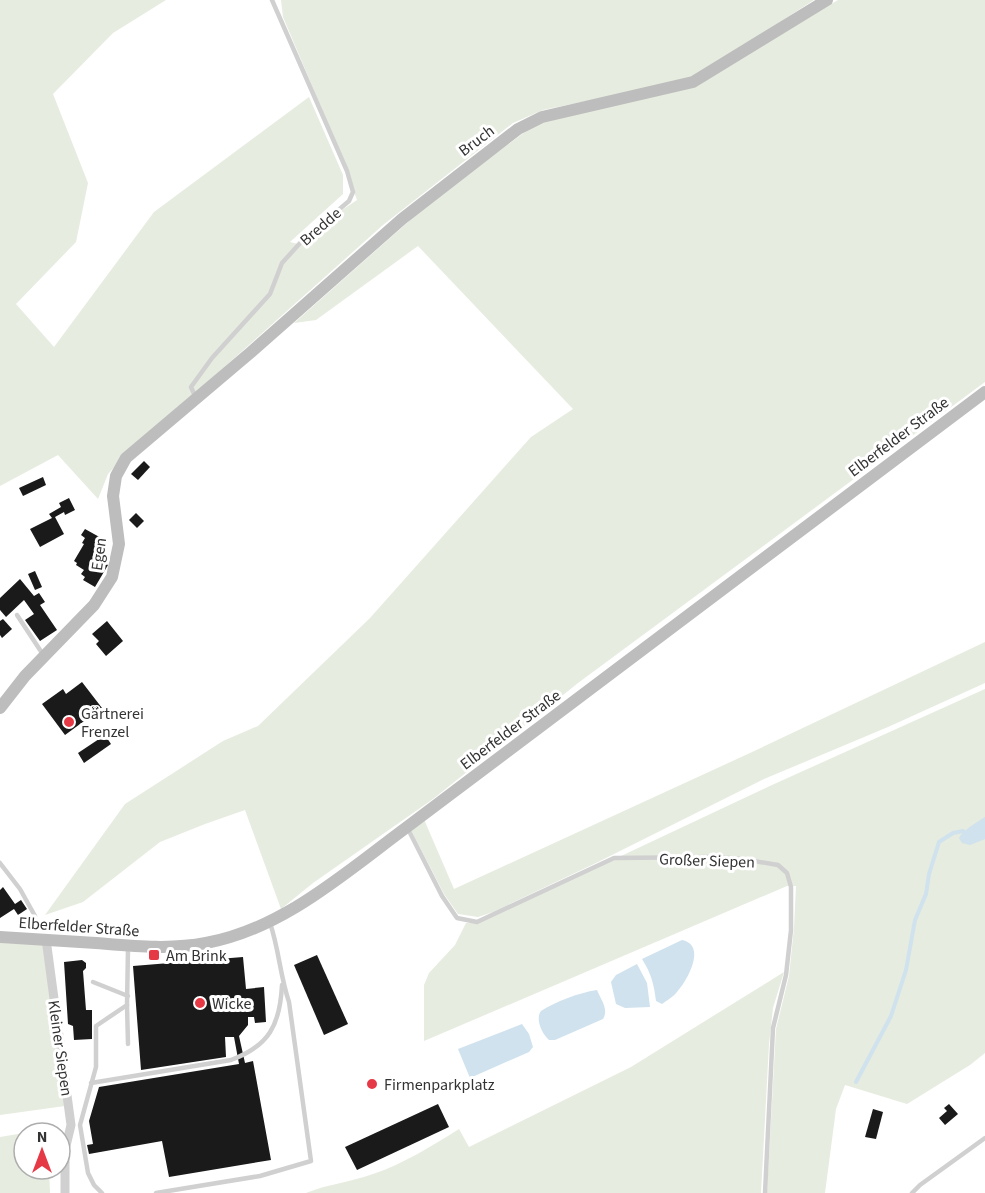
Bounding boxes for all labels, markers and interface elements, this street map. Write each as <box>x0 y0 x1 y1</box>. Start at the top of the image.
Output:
street label: Bruch <box>454 120 499 162</box>
street label: Bredde <box>295 203 346 251</box>
street label: Elberfelder Straße <box>844 392 954 482</box>
street label: Egen <box>86 536 112 572</box>
street label: Elberfelder Straße <box>456 685 566 775</box>
place label: Gärtnerei Frenzel <box>81 703 144 743</box>
marker: Gärtnerei Frenzel <box>62 715 76 729</box>
street label: Großer Siepen <box>659 848 755 874</box>
street label: Elberfelder Straße <box>18 912 140 942</box>
place label: Am Brink <box>166 945 227 967</box>
marker: Am Brink <box>147 948 161 962</box>
place label: Wicke <box>212 993 251 1015</box>
marker: Wicke <box>193 996 207 1010</box>
street label: Kleiner Siepen <box>42 999 78 1098</box>
place label: Firmenparkplatz <box>384 1074 495 1096</box>
marker: Firmenparkplatz <box>365 1077 379 1091</box>
north arrow <box>12 1121 72 1181</box>
text: N <box>37 1126 47 1148</box>

